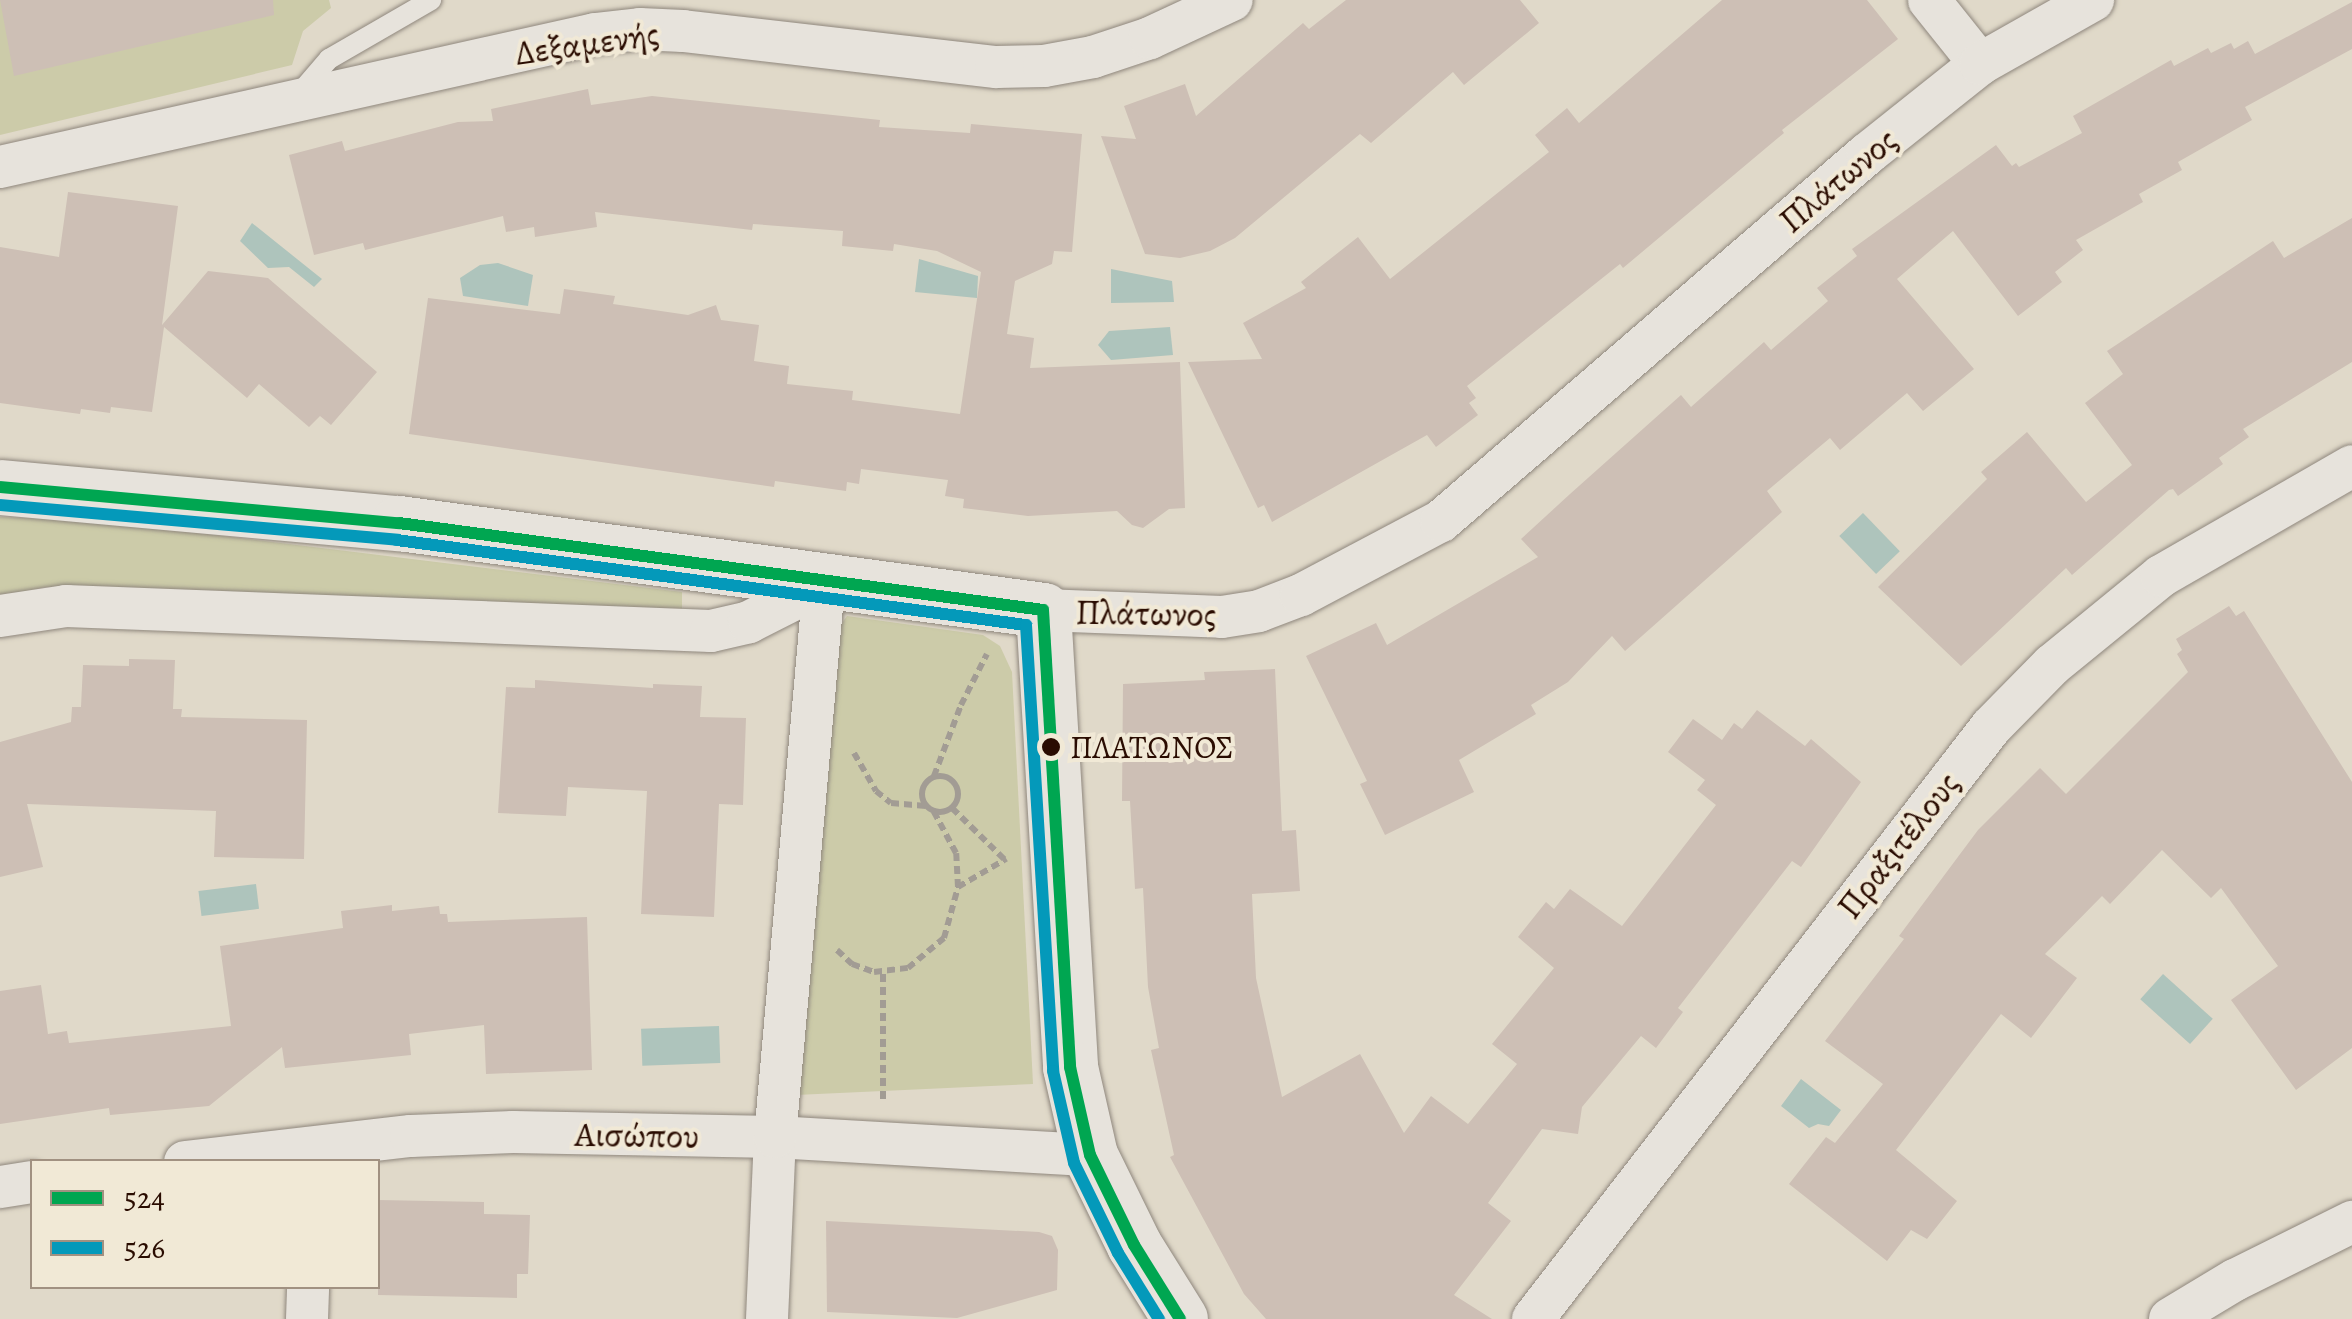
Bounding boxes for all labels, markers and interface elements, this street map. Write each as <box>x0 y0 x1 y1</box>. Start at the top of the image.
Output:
street label: Δεξαμενής <box>512 12 662 74</box>
street label: Πλάτωνος <box>1771 119 1905 241</box>
street label: Πλάτωνος <box>1075 591 1217 635</box>
place label: ΠΛΑΤΩΝΟΣ <box>1070 728 1233 766</box>
marker: ΠΛΑΤΩΝΟΣ <box>1041 737 1061 757</box>
street label: Πραξιτέλους <box>1828 763 1968 927</box>
street label: Αισώπου <box>574 1113 700 1157</box>
legend <box>30 1159 380 1289</box>
text: 524 <box>124 1178 165 1218</box>
text: 526 <box>124 1228 165 1268</box>

